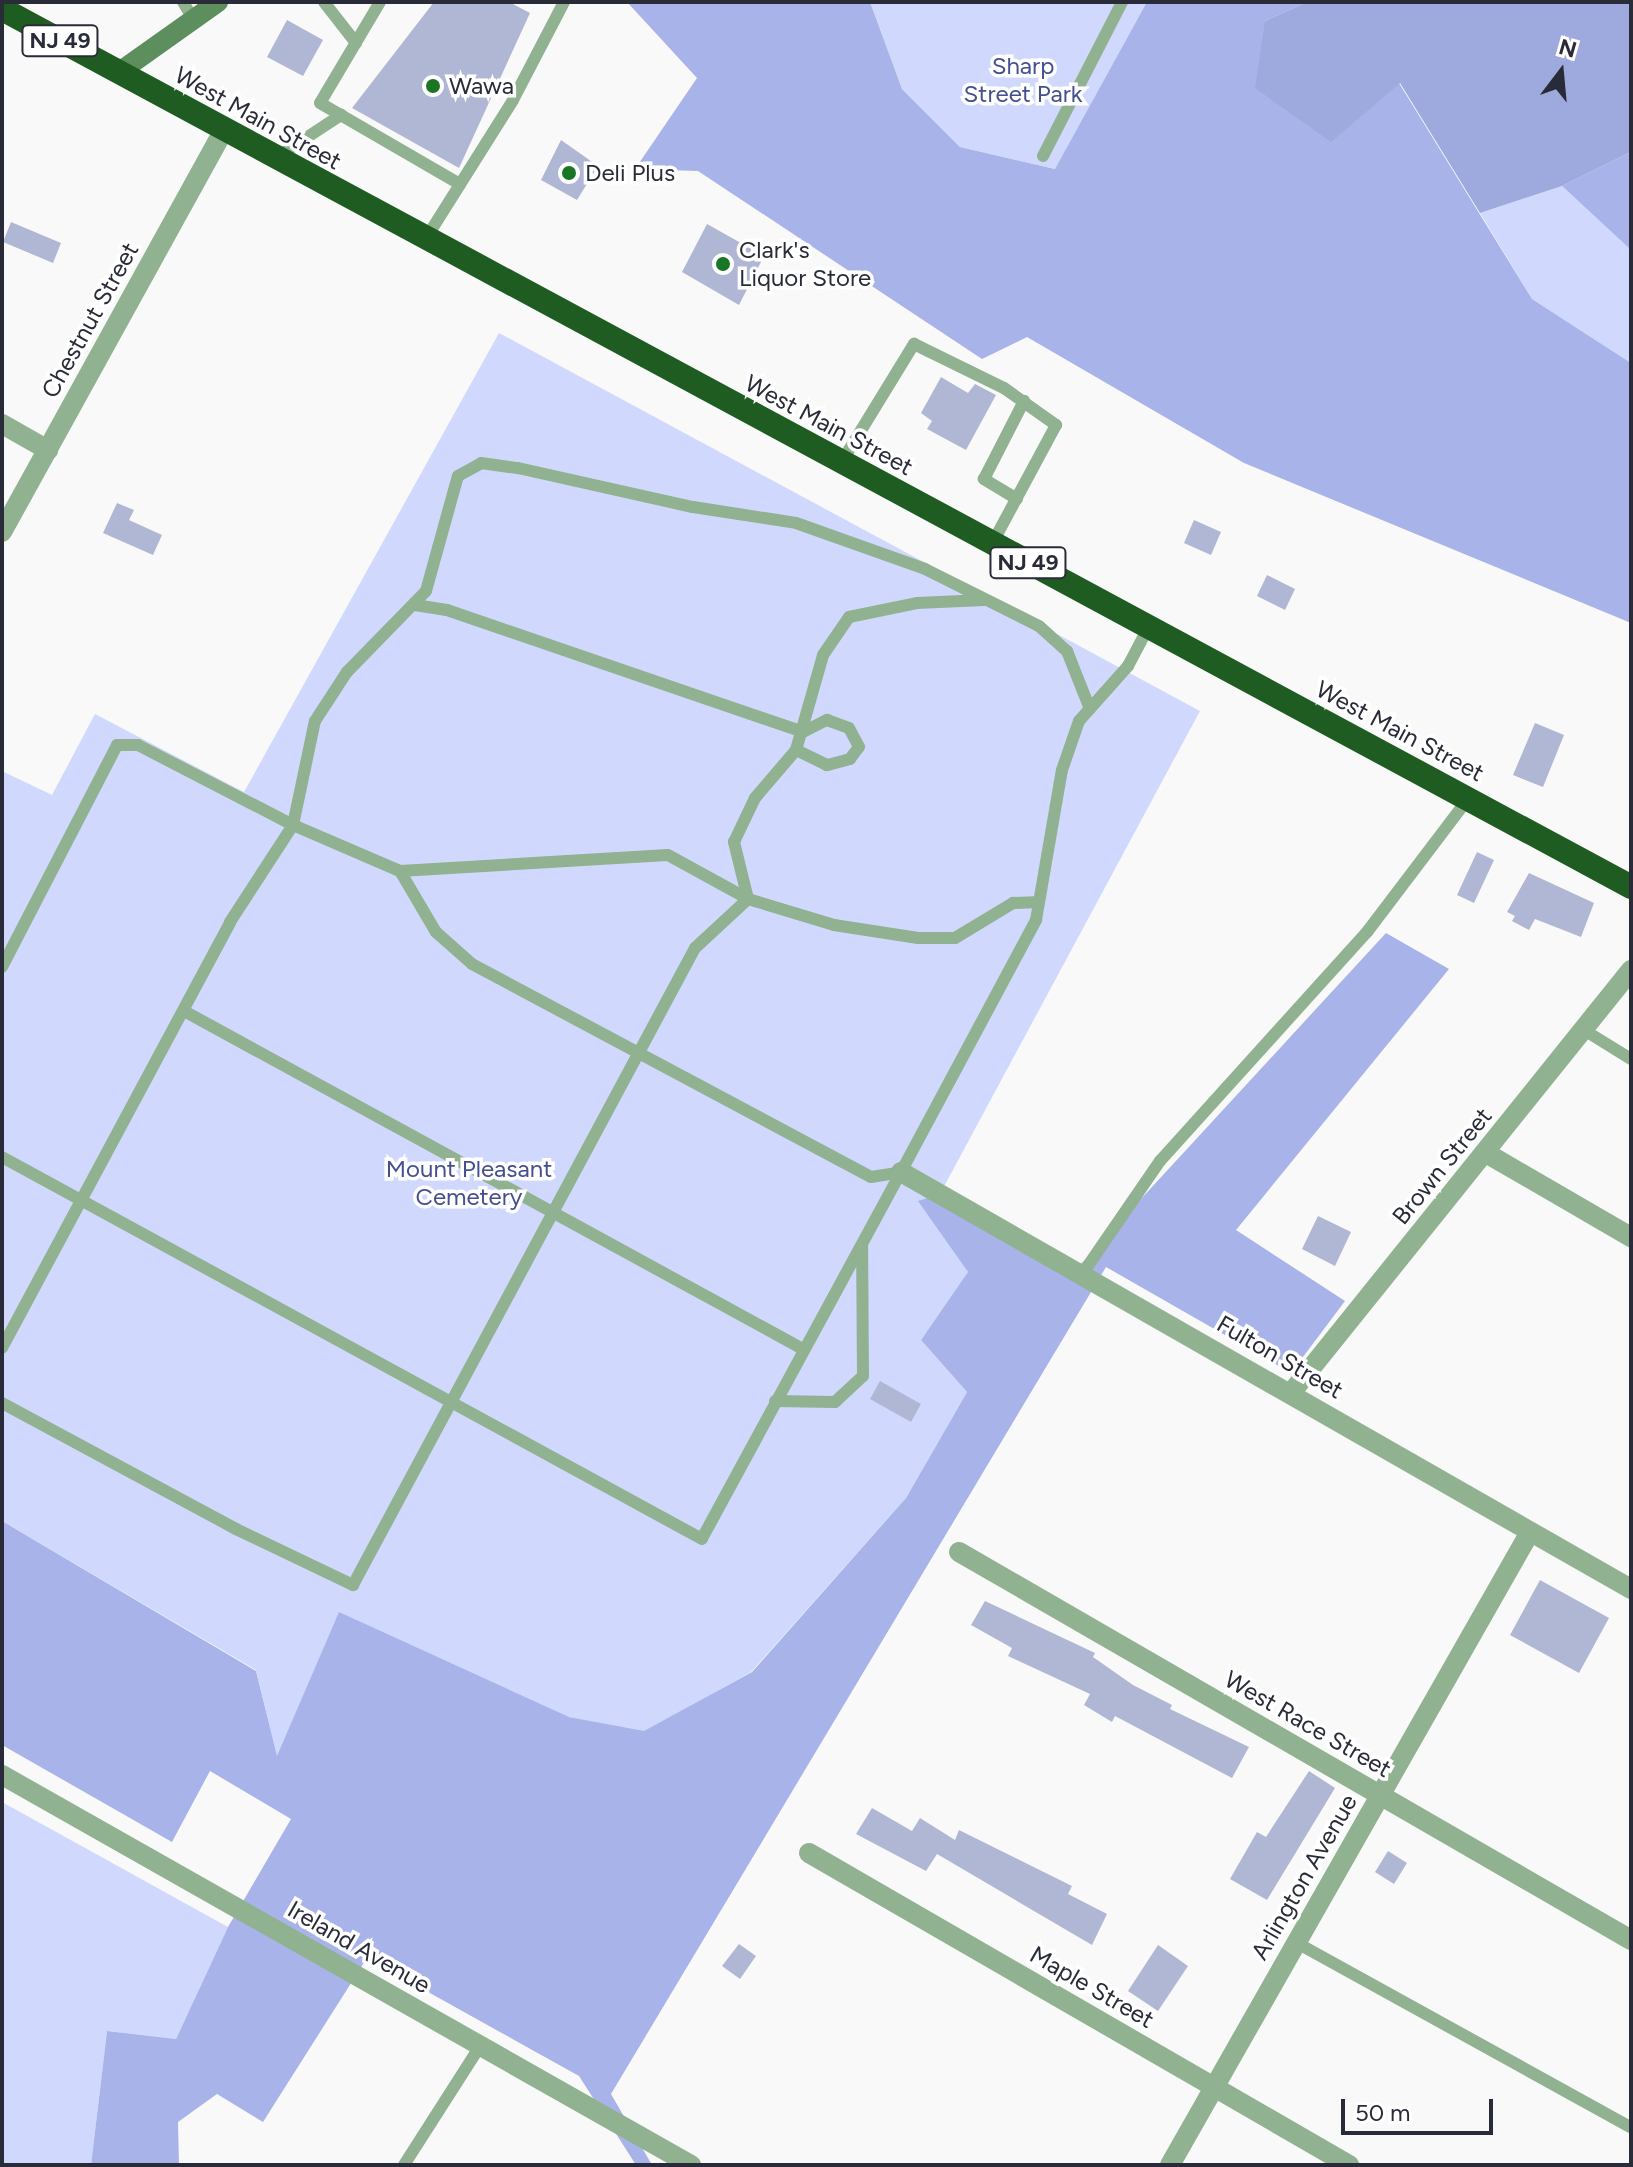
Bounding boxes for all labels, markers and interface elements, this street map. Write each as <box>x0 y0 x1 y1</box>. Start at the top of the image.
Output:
road number: NJ 49 <box>20 23 100 59</box>
north arrow <box>1521 32 1601 112</box>
text: N <box>1556 33 1580 64</box>
park label: Sharp Street Park <box>964 52 1082 108</box>
street label: West Main Street <box>170 60 346 176</box>
place label: Wawa <box>449 72 514 100</box>
marker: Wawa <box>424 77 442 95</box>
place label: Deli Plus <box>585 159 675 187</box>
marker: Deli Plus <box>560 164 578 182</box>
place label: Clark's Liquor Store <box>739 236 871 292</box>
street label: Chestnut Street <box>35 237 145 403</box>
marker: Clark's Liquor Store <box>714 255 732 273</box>
street label: West Main Street <box>740 369 918 481</box>
road number: NJ 49 <box>988 545 1068 581</box>
street label: West Main Street <box>1311 675 1489 787</box>
street label: Brown Street <box>1386 1102 1498 1230</box>
park label: Mount Pleasant Cemetery <box>386 1155 552 1211</box>
street label: Fulton Street <box>1212 1309 1348 1405</box>
street label: West Race Street <box>1219 1665 1397 1783</box>
street label: Arlington Avenue <box>1245 1789 1363 1965</box>
street label: Ireland Avenue <box>283 1895 435 1999</box>
street label: Maple Street <box>1025 1940 1159 2034</box>
scale bar <box>1345 2083 1497 2133</box>
text: 50 m <box>1355 2098 1411 2127</box>

